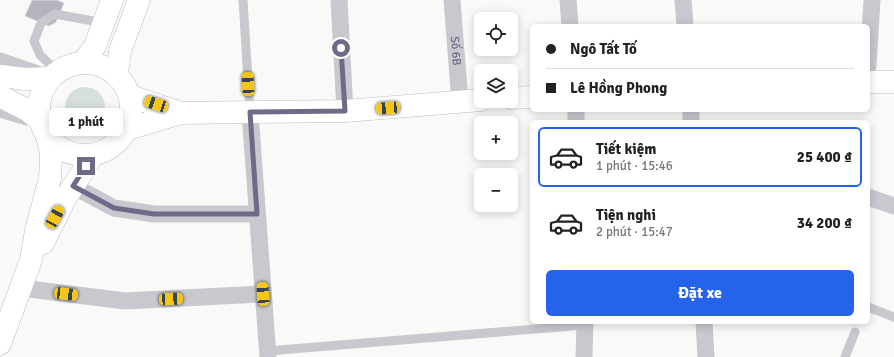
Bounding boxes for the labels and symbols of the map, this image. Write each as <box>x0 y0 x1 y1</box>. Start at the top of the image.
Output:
street label: Số 6B <box>447 36 464 66</box>
route start <box>332 39 350 57</box>
car <box>241 72 255 96</box>
car <box>143 95 169 113</box>
car <box>376 101 400 115</box>
callout: 1 phút <box>49 108 123 136</box>
route end <box>77 157 95 175</box>
car <box>44 204 66 230</box>
car <box>256 282 270 306</box>
car <box>53 287 79 301</box>
car <box>159 292 183 306</box>

